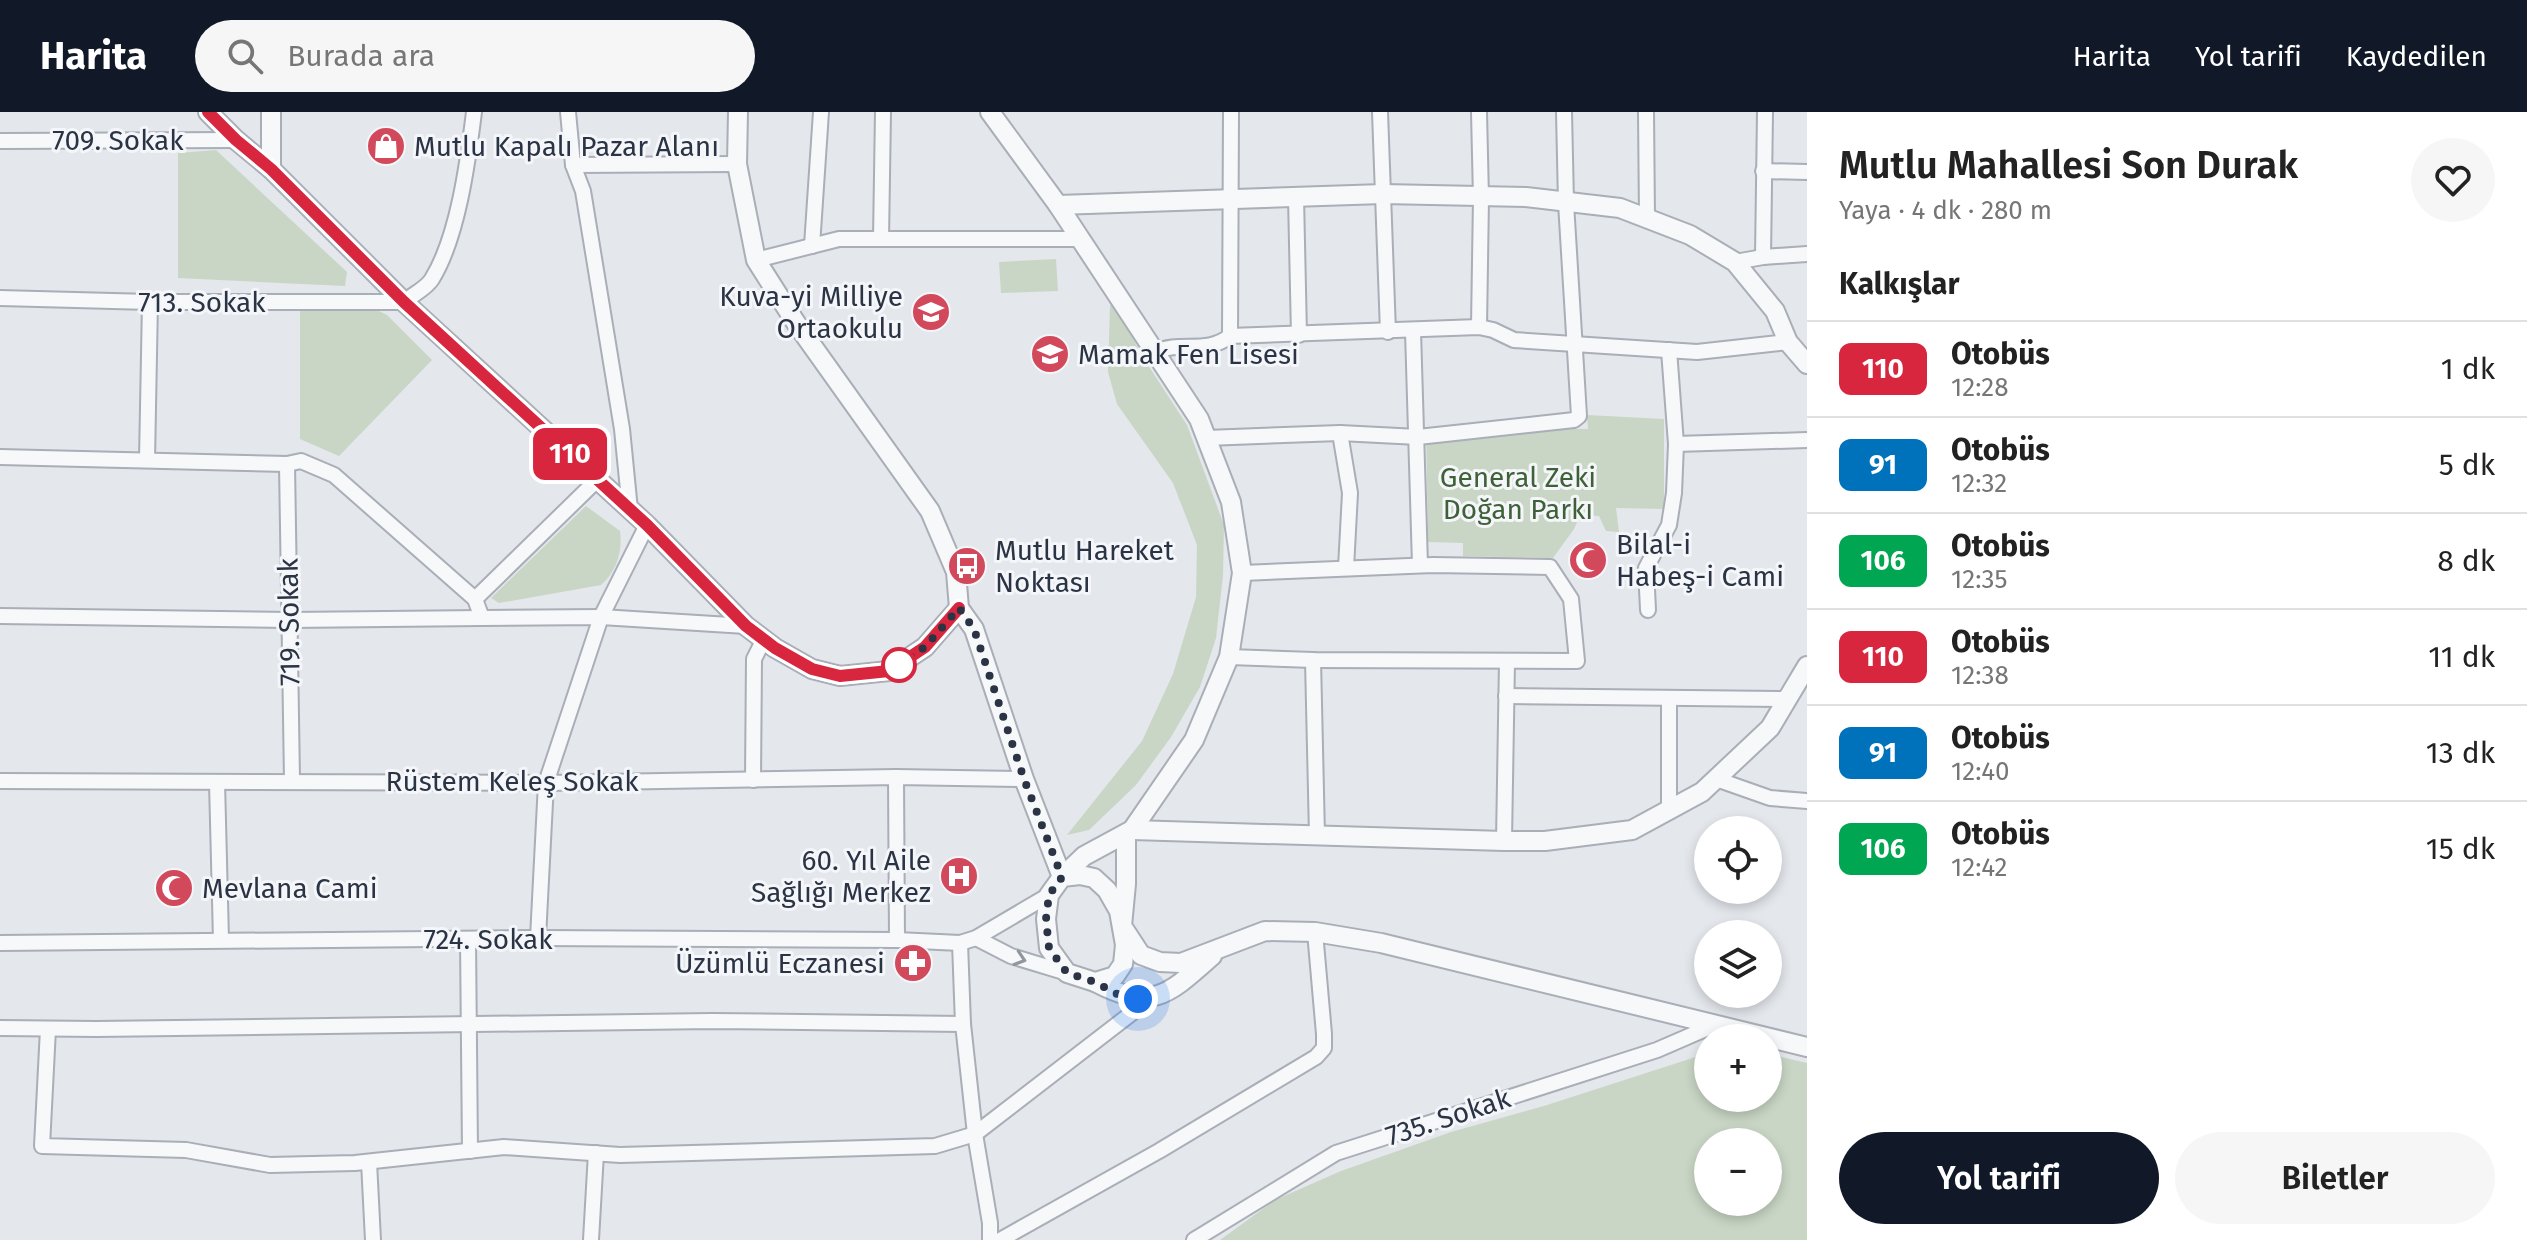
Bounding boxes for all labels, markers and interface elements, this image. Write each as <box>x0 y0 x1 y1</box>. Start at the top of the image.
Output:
search box <box>195 20 755 92</box>
text: Harita <box>40 33 147 79</box>
icon: search <box>223 34 267 78</box>
text: Burada ara <box>287 38 435 74</box>
text: Harita <box>2073 40 2151 73</box>
text: Yol tarifi <box>2195 40 2302 73</box>
text: Kaydedilen <box>2346 40 2487 73</box>
street label: 709. Sokak <box>52 124 184 157</box>
shop icon: Mutlu Kapalı Pazar Alanı <box>365 125 407 167</box>
place label: Mutlu Kapalı Pazar Alanı <box>414 130 719 163</box>
button: heart <box>2411 138 2495 222</box>
text: Mutlu Mahallesi Son Durak <box>1839 142 2298 188</box>
text: Yaya · 4 dk · 280 m <box>1839 195 2052 226</box>
text: Kalkışlar <box>1839 266 1960 302</box>
place label: Kuva-yi Milliye Ortaokulu <box>719 280 903 345</box>
street label: 713. Sokak <box>138 286 266 319</box>
school or university icon: Kuva-yi Milliye Ortaokulu <box>910 291 952 333</box>
school or university icon: Mamak Fen Lisesi <box>1029 333 1071 375</box>
text: Otobüs <box>1951 336 2050 372</box>
place label: Mamak Fen Lisesi <box>1078 338 1299 371</box>
text: 1 dk <box>2441 351 2495 387</box>
text: 110 <box>1862 352 1904 385</box>
text: 12:28 <box>1951 372 2009 403</box>
line badge: 110 <box>524 428 616 480</box>
text: Otobüs <box>1951 432 2050 468</box>
text: 110 <box>549 437 591 470</box>
text: 5 dk <box>2439 447 2495 483</box>
text: 91 <box>1869 448 1897 481</box>
park label: General Zeki Doğan Parkı <box>1440 461 1596 526</box>
text: 12:32 <box>1951 468 2007 499</box>
place label: Bilal-i Habeş-i Cami <box>1616 528 1784 593</box>
text: Otobüs <box>1951 528 2050 564</box>
place label: Mutlu Hareket Noktası <box>995 534 1175 599</box>
mosque icon: Bilal-i Habeş-i Cami <box>1567 539 1609 581</box>
text: 8 dk <box>2437 543 2495 579</box>
text: 106 <box>1860 544 1906 577</box>
bus stop icon: Mutlu Hareket Noktası <box>946 545 988 587</box>
street label: 719. Sokak <box>271 557 307 686</box>
text: 12:35 <box>1951 564 2008 595</box>
text: Otobüs <box>1951 624 2050 660</box>
text: 11 dk <box>2428 639 2495 675</box>
text: 110 <box>1862 640 1904 673</box>
unlabelled marker <box>882 648 916 682</box>
text: 12:38 <box>1951 660 2009 691</box>
text: Otobüs <box>1951 720 2050 756</box>
text: 13 dk <box>2426 735 2495 771</box>
text: 91 <box>1869 736 1897 769</box>
text: 12:40 <box>1951 756 2010 787</box>
street label: Rüstem Keleş Sokak <box>386 765 639 798</box>
map controls <box>1694 816 1782 1216</box>
button: locate <box>1694 816 1782 904</box>
text: Otobüs <box>1951 816 2050 852</box>
text: 15 dk <box>2426 831 2495 867</box>
text: 106 <box>1860 832 1906 865</box>
place label: 60. Yıl Aile Sağlığı Merkez <box>751 844 931 909</box>
text: 12:42 <box>1951 852 2007 883</box>
hospital icon: 60. Yıl Aile Sağlığı Merkez <box>938 855 980 897</box>
mosque icon: Mevlana Cami <box>153 867 195 909</box>
place label: Mevlana Cami <box>202 872 378 905</box>
button: layers <box>1694 920 1782 1008</box>
street label: 724. Sokak <box>423 923 553 956</box>
pharmacy icon: Üzümlü Eczanesi <box>892 942 934 984</box>
place label: Üzümlü Eczanesi <box>675 947 885 980</box>
one-way arrow <box>1013 949 1027 965</box>
your location <box>1118 979 1158 1019</box>
button: + <box>1694 1024 1782 1112</box>
street label: 735. Sokak <box>1381 1081 1515 1153</box>
button: − <box>1694 1128 1782 1216</box>
button: Yol tarifi <box>1839 1132 2159 1224</box>
button: Biletler <box>2175 1132 2495 1224</box>

